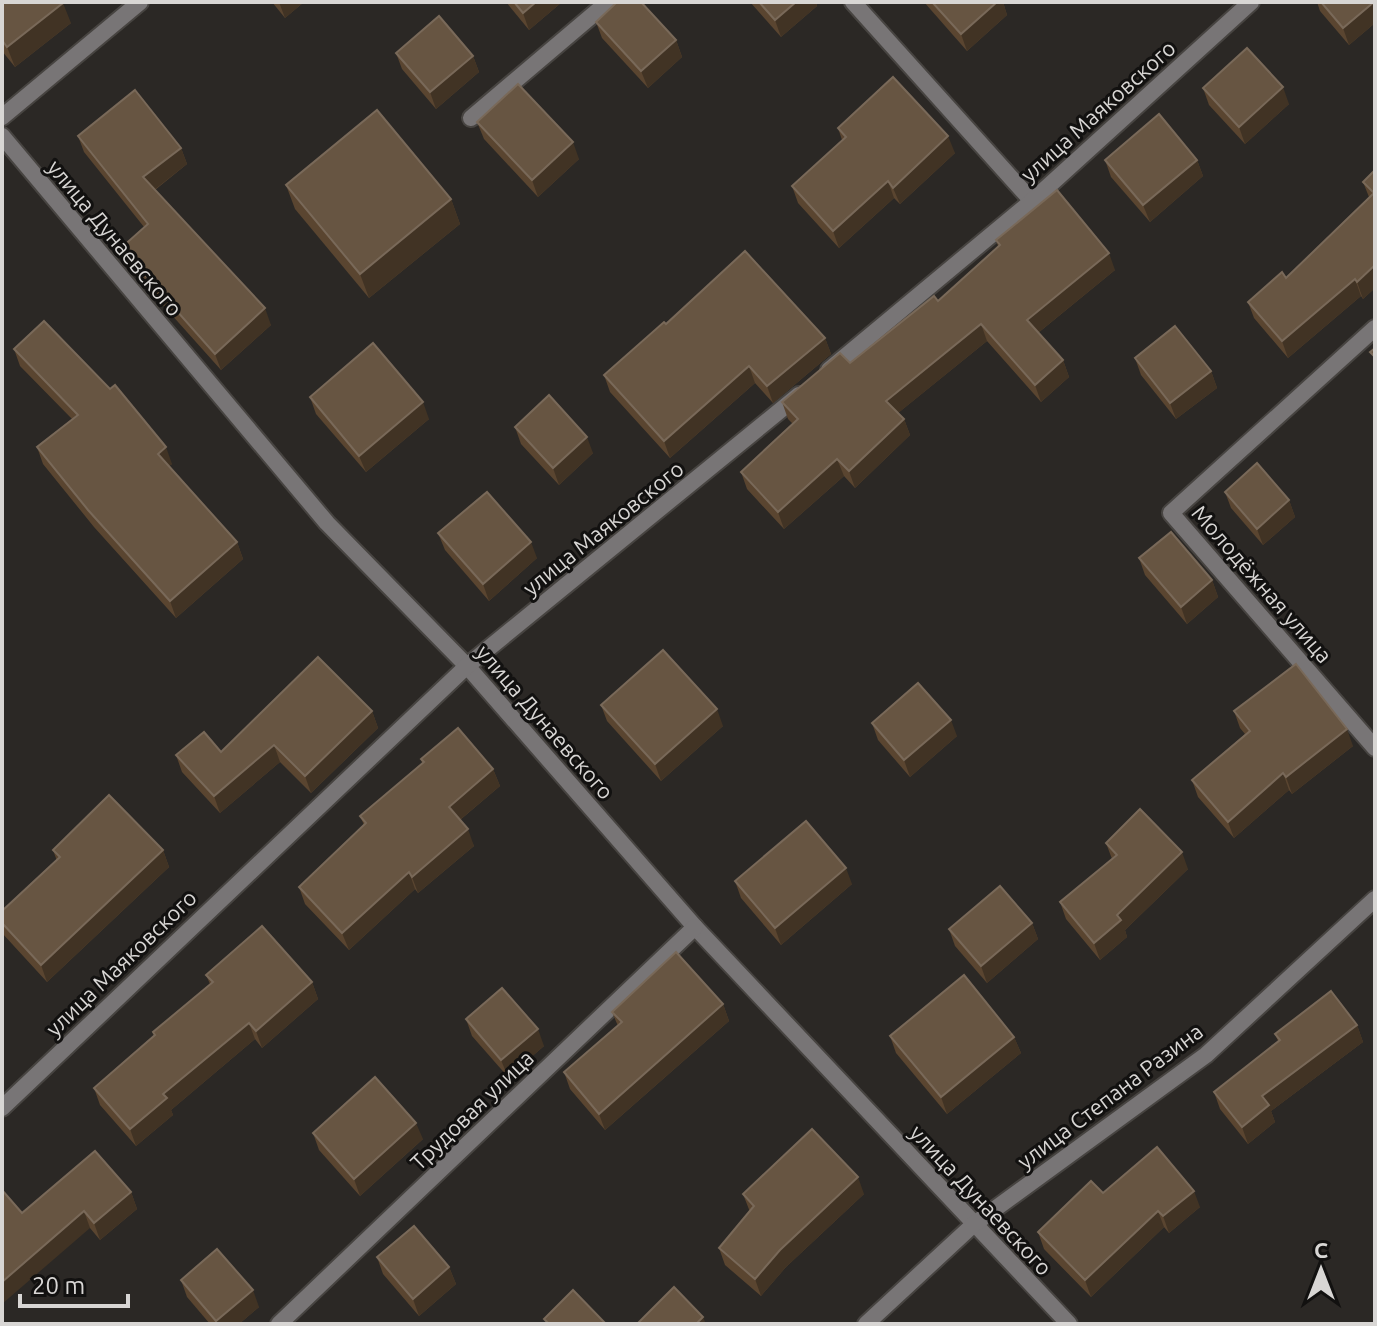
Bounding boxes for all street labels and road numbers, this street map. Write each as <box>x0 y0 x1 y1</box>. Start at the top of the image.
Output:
street label: улица Маяковского <box>1015 35 1180 187</box>
street label: улица Дунаевского <box>43 155 188 321</box>
street label: улица Маяковского <box>517 455 688 600</box>
street label: Молодёжная улица <box>1187 500 1338 667</box>
street label: улица Дунаевского <box>472 640 619 804</box>
street label: улица Маяковского <box>40 884 201 1041</box>
street label: улица Степана Разина <box>1012 1018 1207 1173</box>
street label: Трудовая улица <box>405 1045 538 1175</box>
street label: улица Дунаевского <box>905 1119 1057 1280</box>

